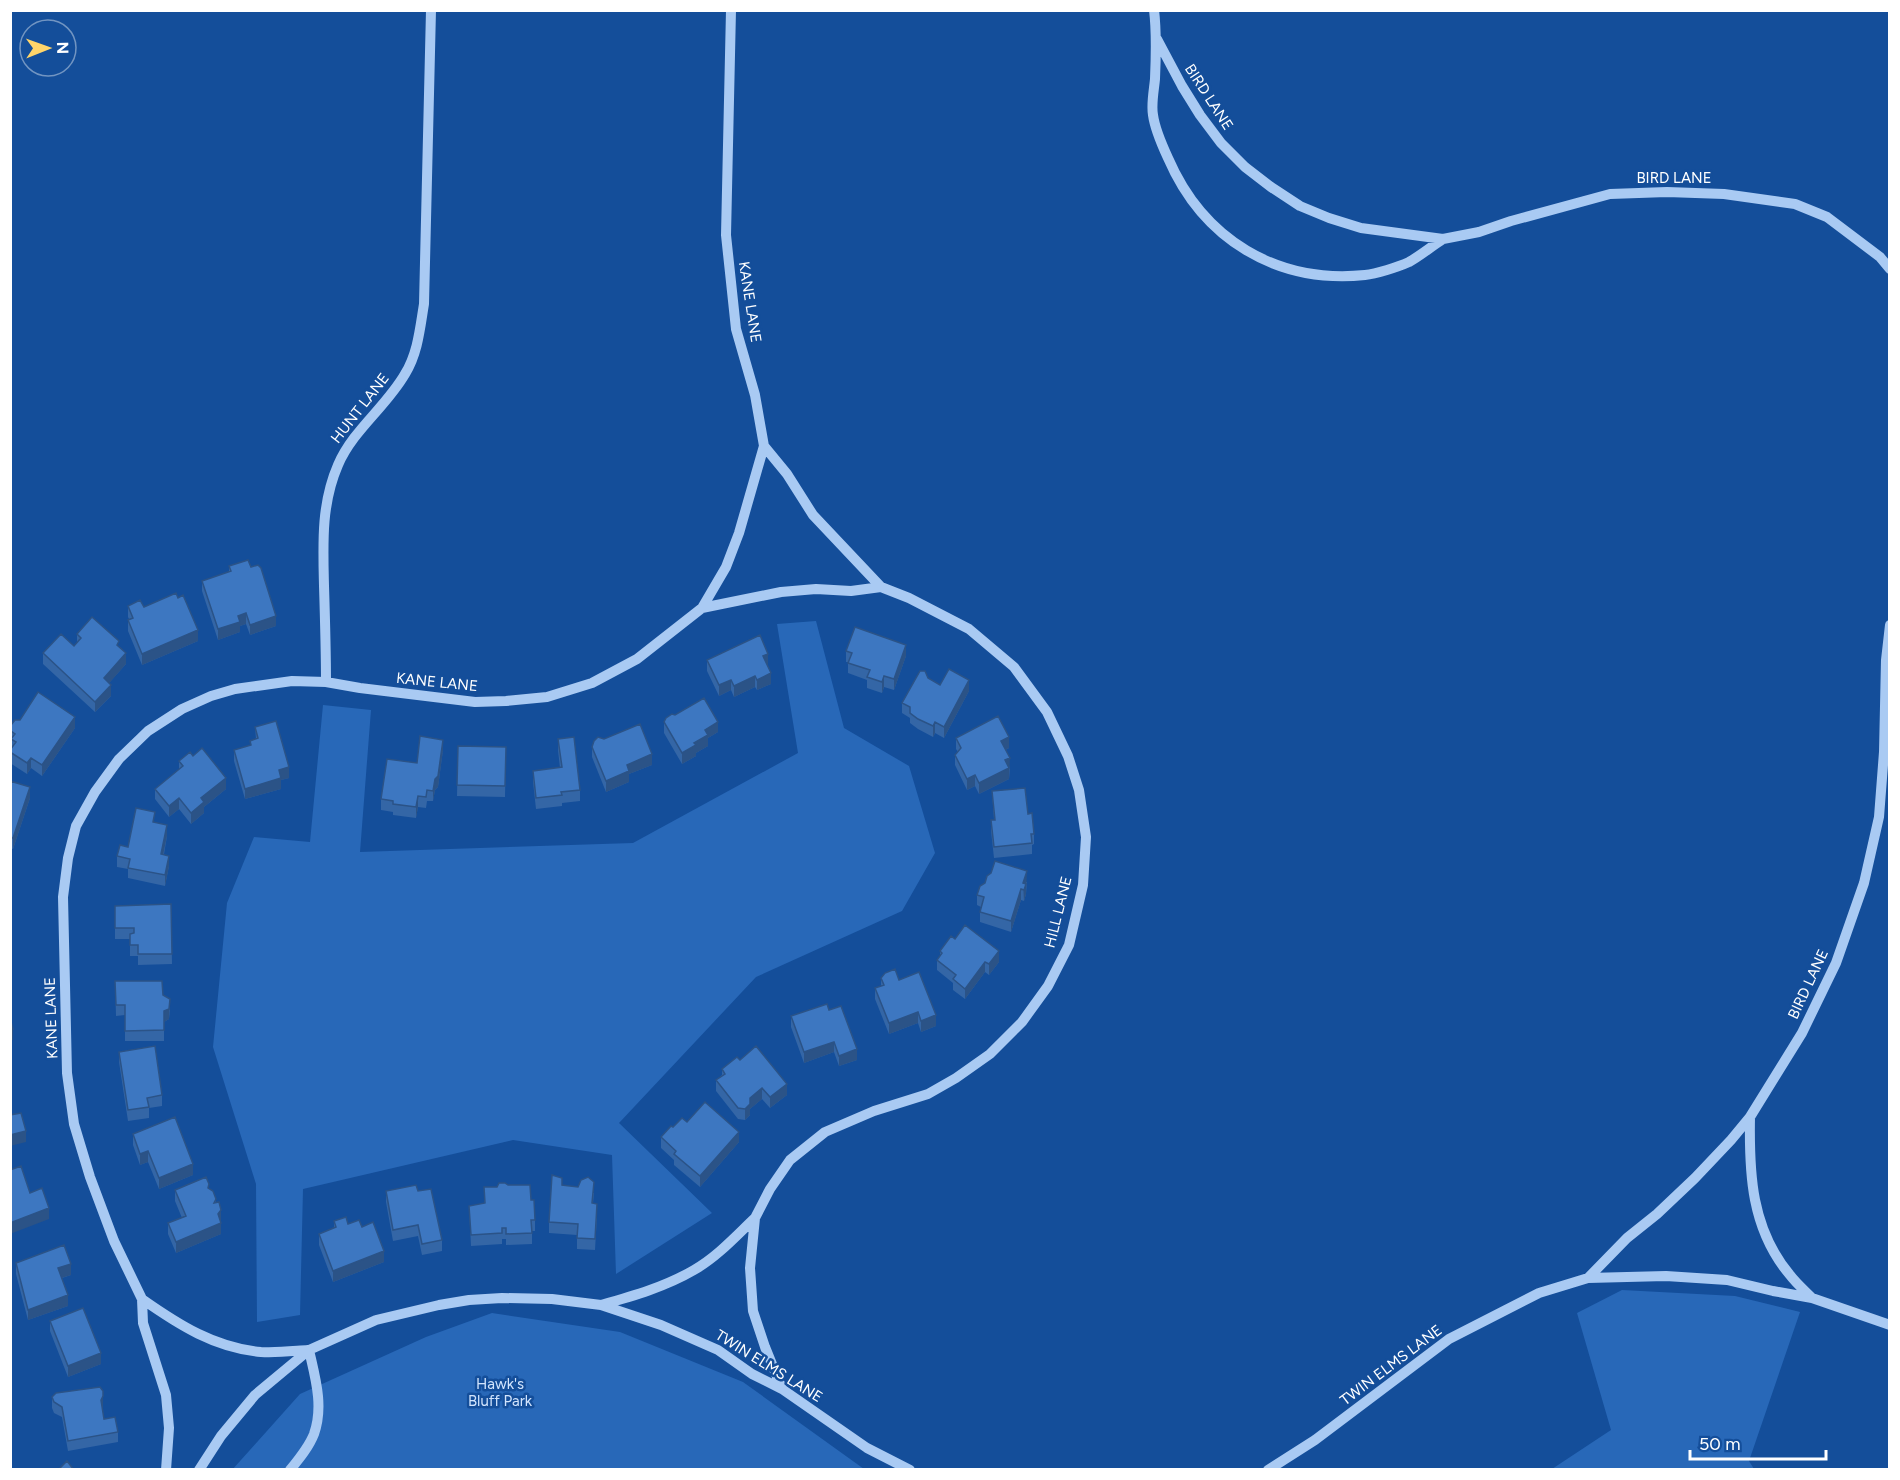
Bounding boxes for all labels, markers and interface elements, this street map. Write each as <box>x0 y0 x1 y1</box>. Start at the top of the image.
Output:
north arrow <box>18 18 78 78</box>
text: N <box>53 41 72 54</box>
street label: BIRD LANE <box>1181 61 1237 133</box>
street label: BIRD LANE <box>1636 169 1712 187</box>
street label: KANE LANE <box>735 260 765 344</box>
street label: HUNT LANE <box>327 369 393 447</box>
street label: KANE LANE <box>395 669 479 695</box>
street label: HILL LANE <box>1040 874 1076 950</box>
street label: BIRD LANE <box>1784 946 1832 1022</box>
street label: KANE LANE <box>41 977 61 1059</box>
street label: TWIN ELMS LANE <box>1337 1321 1445 1409</box>
street label: TWIN ELMS LANE <box>712 1326 826 1406</box>
park label: Hawk's Bluff Park <box>468 1375 533 1410</box>
scale bar <box>1690 1423 1826 1461</box>
text: 50 m <box>1699 1433 1741 1455</box>

